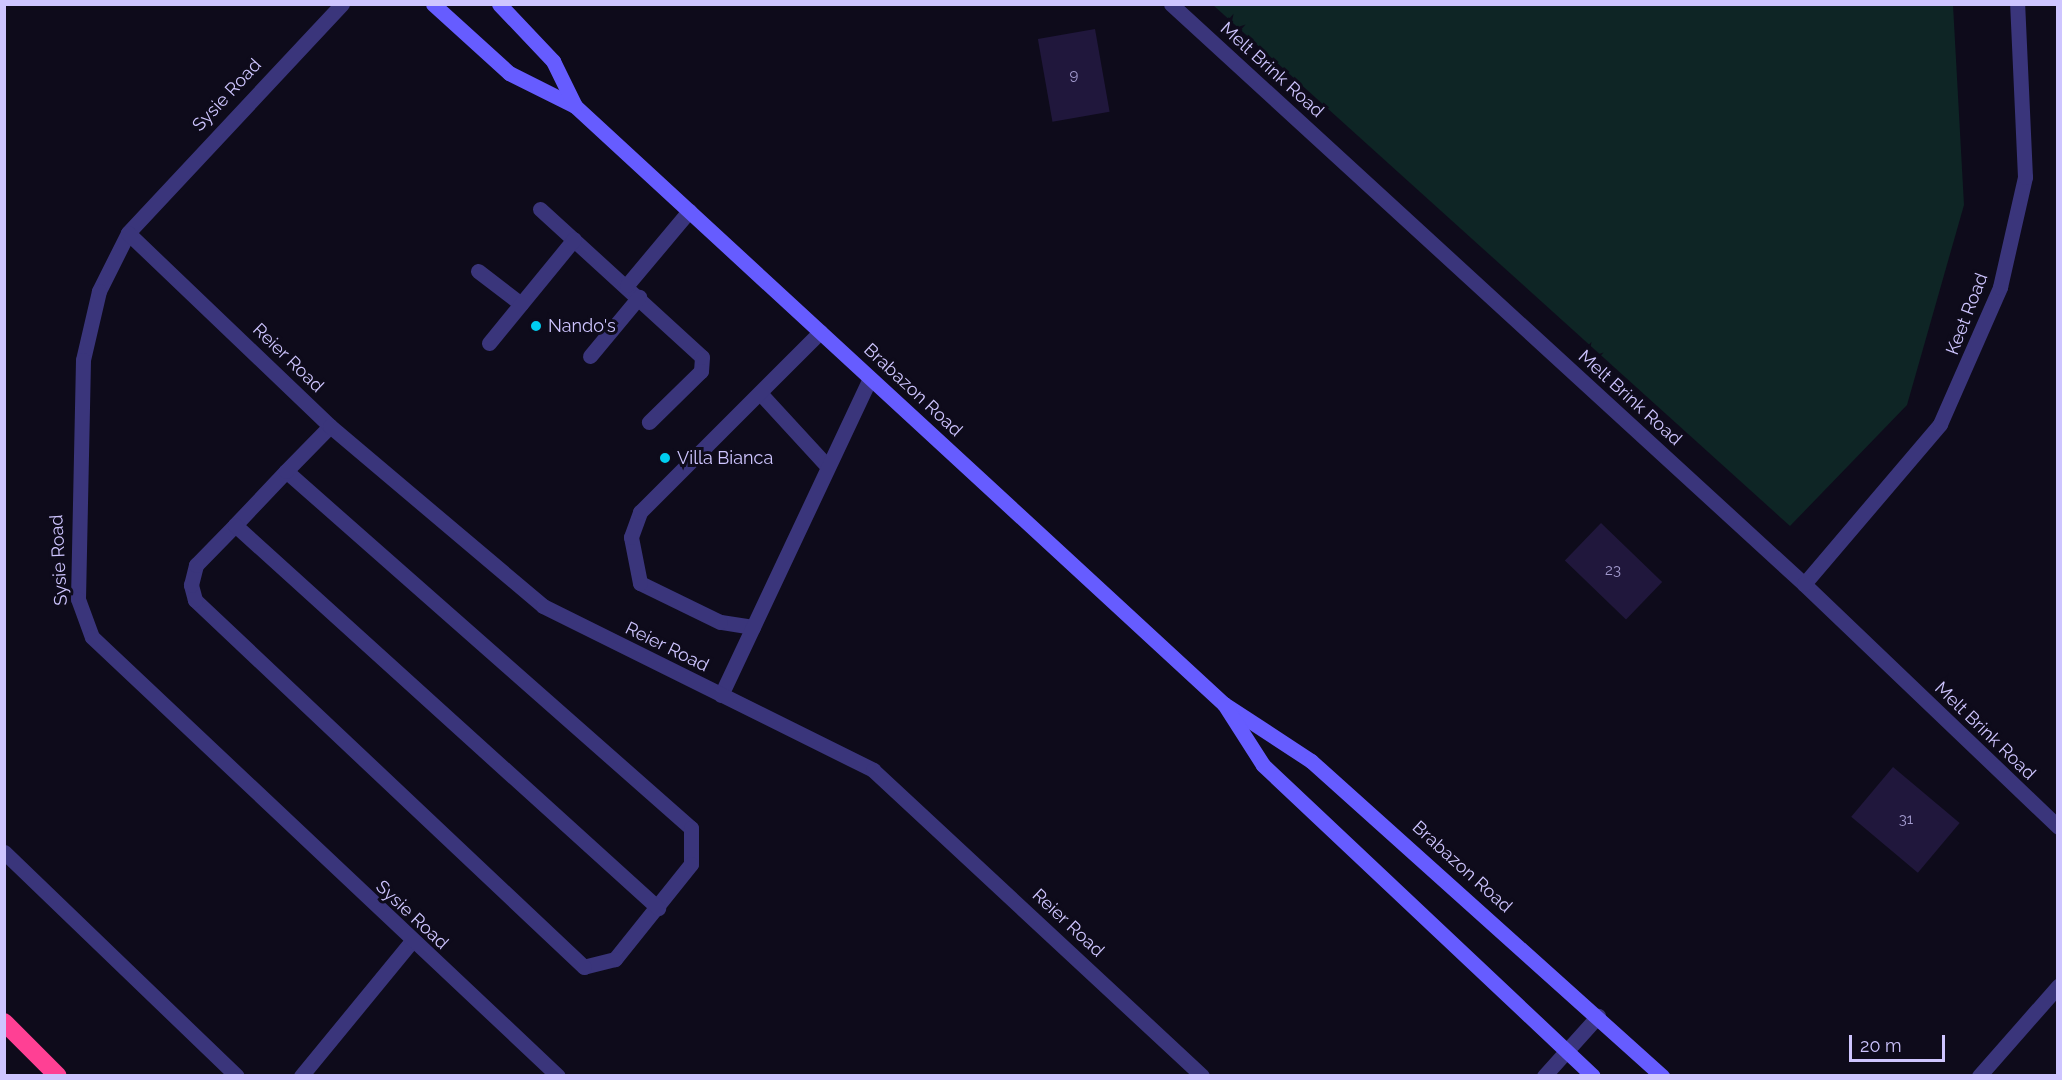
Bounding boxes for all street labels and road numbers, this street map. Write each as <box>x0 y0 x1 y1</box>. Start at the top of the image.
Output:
street label: Melt Brink Road <box>1216 18 1328 122</box>
street label: Sysie Road <box>188 54 266 136</box>
street label: Keet Road <box>1942 270 1992 358</box>
street label: Reier Road <box>248 319 328 397</box>
street label: Brabazon Road <box>859 339 967 441</box>
street label: Melt Brink Road <box>1574 346 1686 450</box>
street label: Sysie Road <box>46 514 72 606</box>
street label: Reier Road <box>622 617 712 677</box>
street label: Melt Brink Road <box>1930 677 2040 785</box>
street label: Brabazon Road <box>1408 817 1516 917</box>
street label: Sysie Road <box>371 876 453 954</box>
street label: Reier Road <box>1028 884 1108 962</box>

